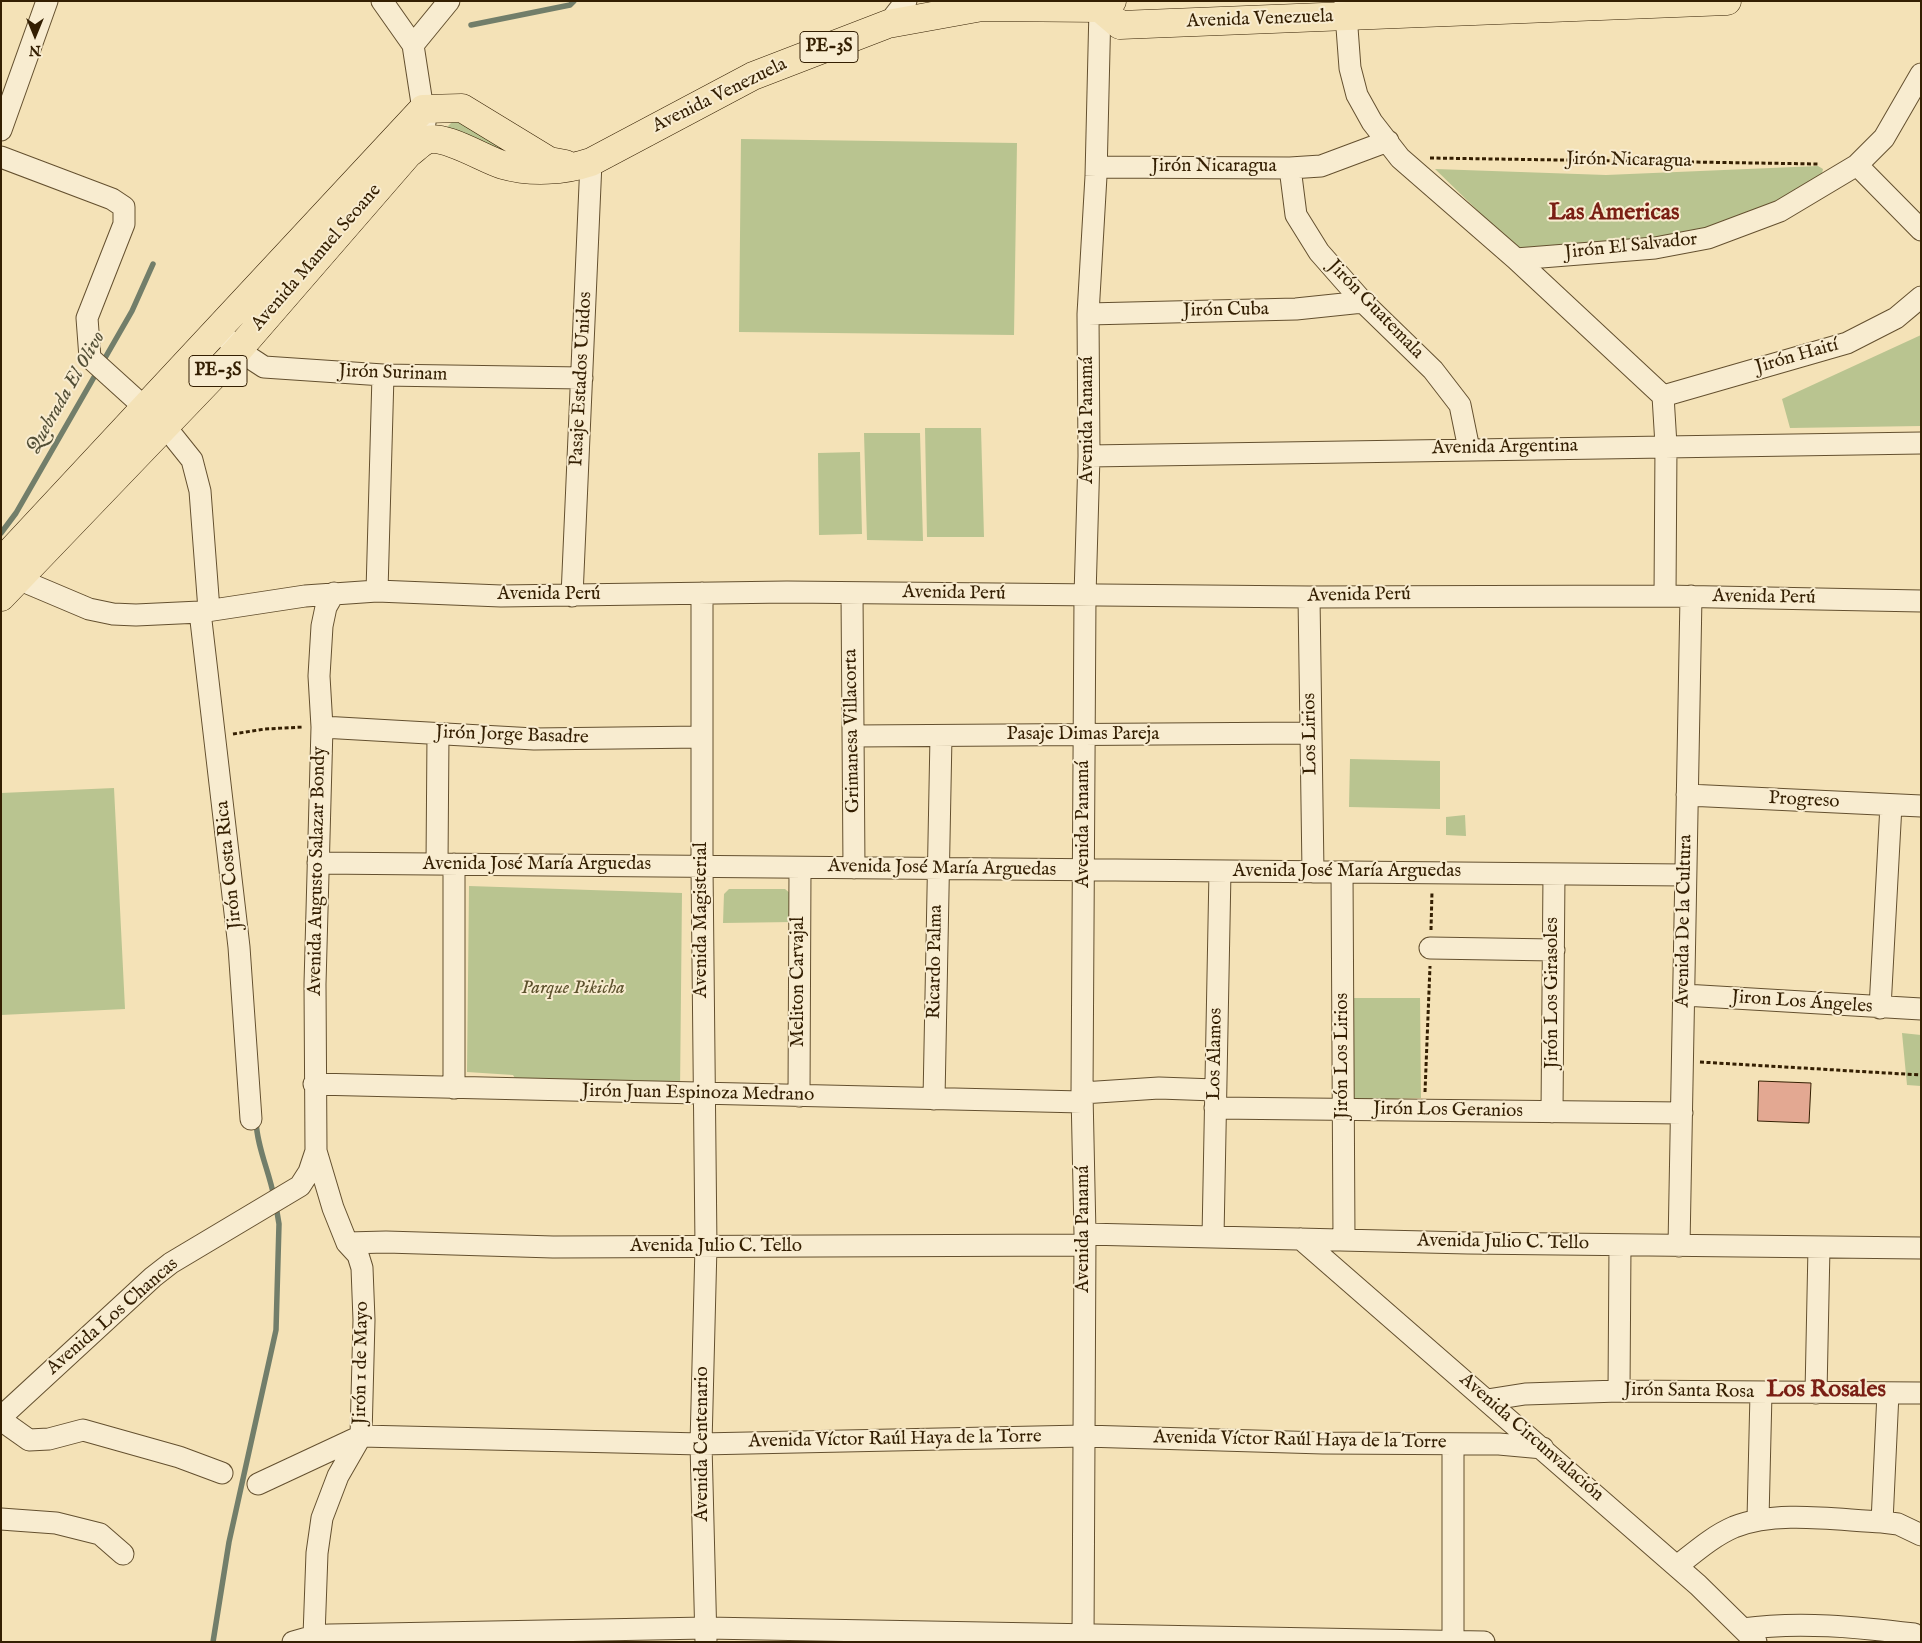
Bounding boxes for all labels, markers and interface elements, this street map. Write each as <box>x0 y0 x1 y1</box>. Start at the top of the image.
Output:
street label: Avenida Venezuela <box>1186 6 1334 34</box>
north arrow <box>10 10 60 60</box>
road number: PE-3S <box>800 32 858 62</box>
text: N <box>29 41 41 59</box>
street label: Avenida Venezuela <box>649 54 791 138</box>
street label: Jirón Nicaragua <box>1566 149 1692 173</box>
street label: Jirón Nicaragua <box>1151 156 1277 178</box>
street label: Avenida Manuel Seoane <box>247 180 387 336</box>
district label: Las Americas <box>1548 200 1680 228</box>
street label: Jirón El Salvador <box>1563 229 1699 265</box>
street label: Jirón Guatemala <box>1322 256 1428 364</box>
street label: Pasaje Estados Unidos <box>566 291 598 467</box>
street label: Jirón Cuba <box>1183 299 1269 323</box>
water label: Quebrada El Olivo <box>22 328 112 458</box>
street label: Jirón Haití <box>1753 334 1841 380</box>
road number: PE-3S <box>189 356 247 386</box>
street label: Avenida Panamá <box>1077 356 1099 484</box>
street label: Jirón Surinam <box>338 361 448 387</box>
street label: Avenida Argentina <box>1432 435 1578 461</box>
street label: Avenida Perú <box>902 582 1006 606</box>
street label: Avenida Perú <box>497 584 601 606</box>
street label: Avenida Perú <box>1307 584 1411 608</box>
street label: Avenida Perú <box>1712 586 1816 610</box>
street label: Grimanesa Villacorta <box>840 649 866 813</box>
street label: Los Lirios <box>1299 693 1323 775</box>
street label: Jirón Jorge Basadre <box>435 722 589 750</box>
street label: Pasaje Dimas Pareja <box>1007 724 1159 746</box>
street label: Avenida Augusto Salazar Bondy <box>304 746 332 996</box>
street label: Avenida Panamá <box>1073 760 1095 888</box>
street label: Progreso <box>1768 788 1840 814</box>
street label: Jirón Costa Rica <box>212 800 248 930</box>
street label: Avenida De la Cultura <box>1672 834 1698 1008</box>
street label: Avenida Magisterial <box>691 842 713 998</box>
street label: Avenida José María Arguedas <box>423 854 651 876</box>
street label: Avenida José María Arguedas <box>828 856 1056 882</box>
street label: Avenida José María Arguedas <box>1233 861 1461 883</box>
street label: Ricardo Palma <box>924 905 948 1019</box>
street label: Meliton Carvajal <box>788 917 810 1047</box>
street label: Jirón Los Girasoles <box>1542 917 1564 1069</box>
park label: Parque Pikicha <box>521 978 625 1000</box>
street label: Jiron Los Ángeles <box>1731 987 1873 1019</box>
street label: Jirón Los Lirios <box>1332 993 1354 1119</box>
street label: Los Alamos <box>1204 1008 1228 1100</box>
street label: Jirón Juan Espinoza Medrano <box>582 1081 814 1107</box>
street label: Jirón Los Geranios <box>1373 1098 1523 1124</box>
street label: Avenida Panamá <box>1073 1165 1095 1293</box>
street label: Avenida Julio C. Tello <box>1417 1230 1589 1256</box>
street label: Avenida Julio C. Tello <box>630 1236 802 1258</box>
street label: Avenida Los Chancas <box>43 1254 183 1380</box>
street label: Jirón 1 de Mayo <box>350 1301 374 1425</box>
street label: Avenida Centenario <box>692 1366 714 1522</box>
street label: Avenida Circunvalación <box>1454 1369 1608 1507</box>
district label: Los Rosales <box>1766 1377 1886 1405</box>
street label: Jirón Santa Rosa <box>1624 1379 1754 1405</box>
street label: Avenida Víctor Raúl Haya de la Torre <box>748 1426 1042 1454</box>
street label: Avenida Víctor Raúl Haya de la Torre <box>1153 1427 1447 1455</box>

